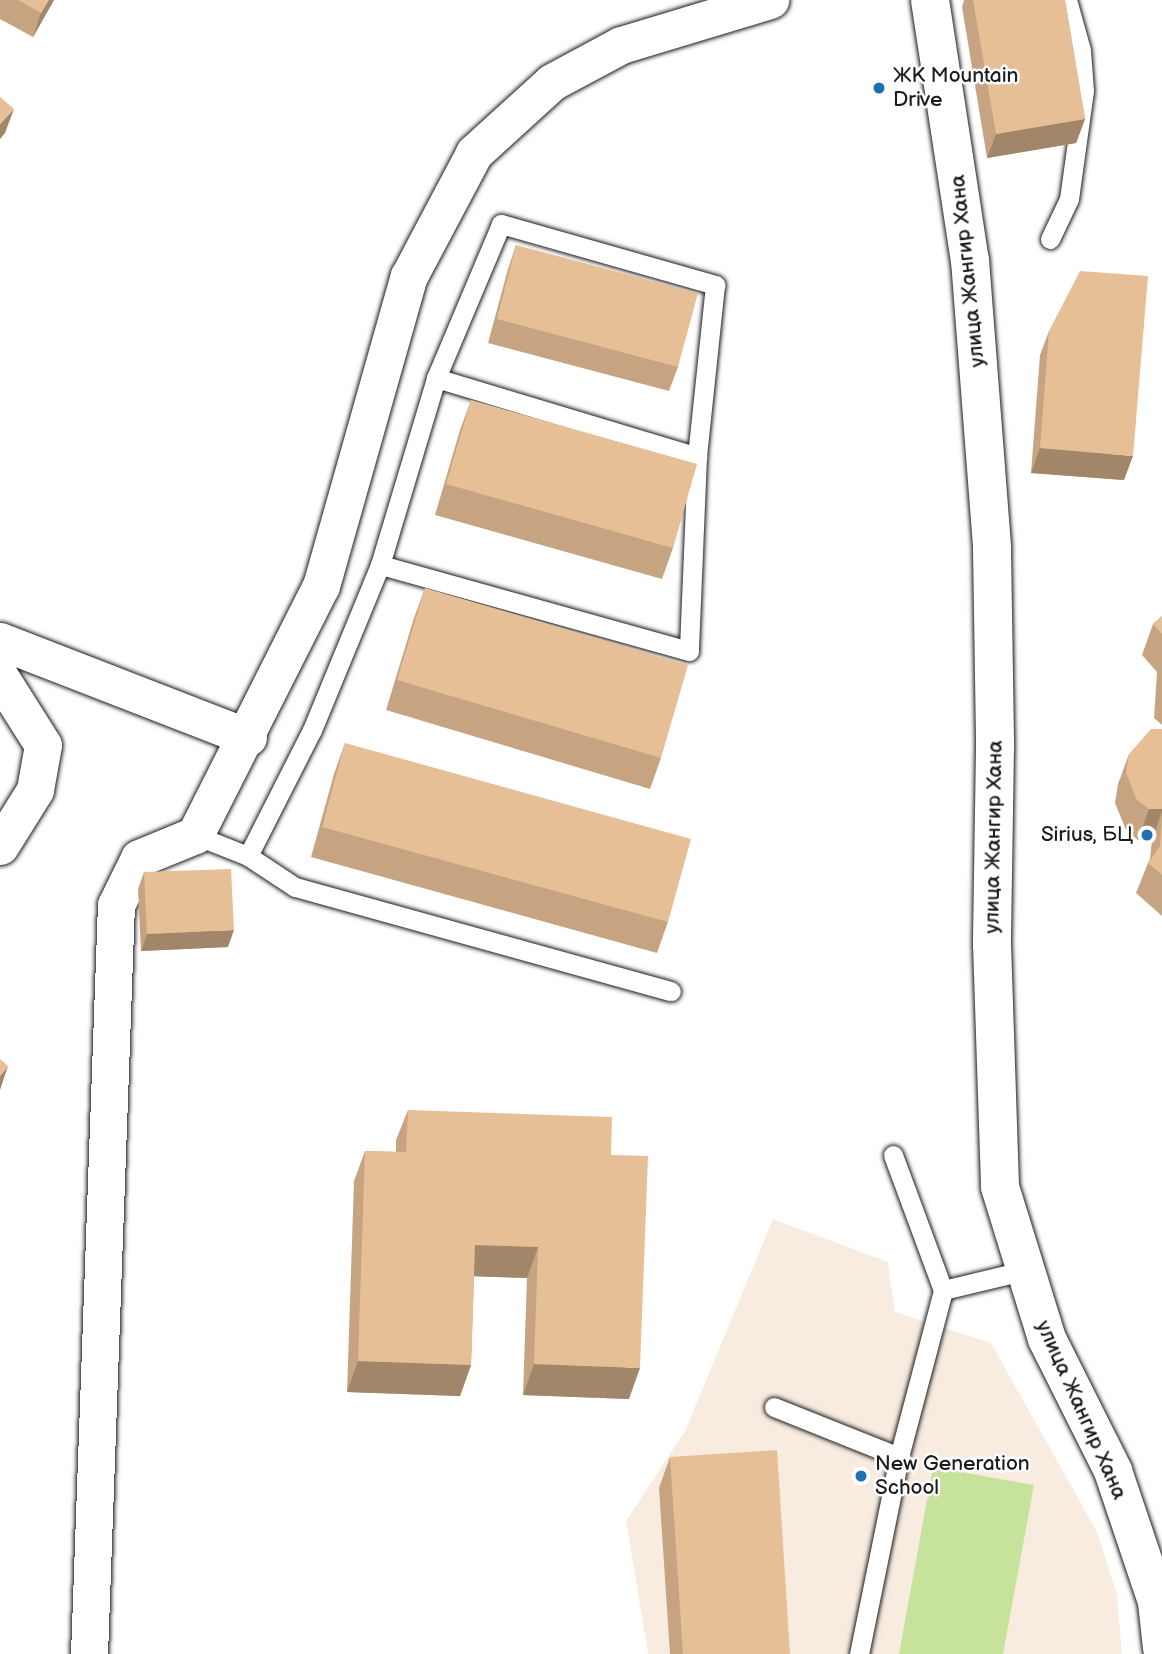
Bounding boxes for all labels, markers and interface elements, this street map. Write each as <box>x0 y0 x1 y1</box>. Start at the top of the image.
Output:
place label: ЖК Mountain Drive <box>893 63 1018 113</box>
marker: ЖК Mountain Drive <box>871 80 887 96</box>
street label: улица Жангир Хана <box>945 174 991 368</box>
street label: улица Жангир Хана <box>980 740 1008 934</box>
place label: Sirius, БЦ <box>1041 822 1133 848</box>
marker: Sirius, БЦ <box>1139 827 1155 843</box>
street label: улица Жангир Хана <box>1030 1317 1132 1503</box>
place label: New Generation School <box>875 1451 1030 1501</box>
marker: New Generation School <box>853 1468 869 1484</box>

